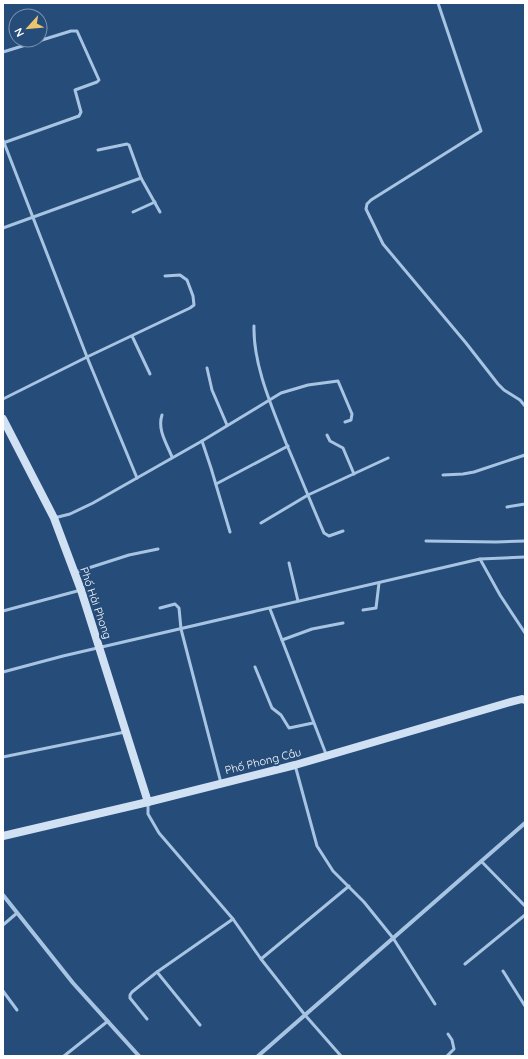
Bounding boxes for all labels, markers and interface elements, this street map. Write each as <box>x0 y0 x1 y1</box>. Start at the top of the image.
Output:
north arrow <box>8 8 48 48</box>
text: N <box>11 26 27 39</box>
street label: Phố Hải Phong <box>77 565 115 641</box>
street label: Phố Phong Cầu <box>223 745 303 777</box>

